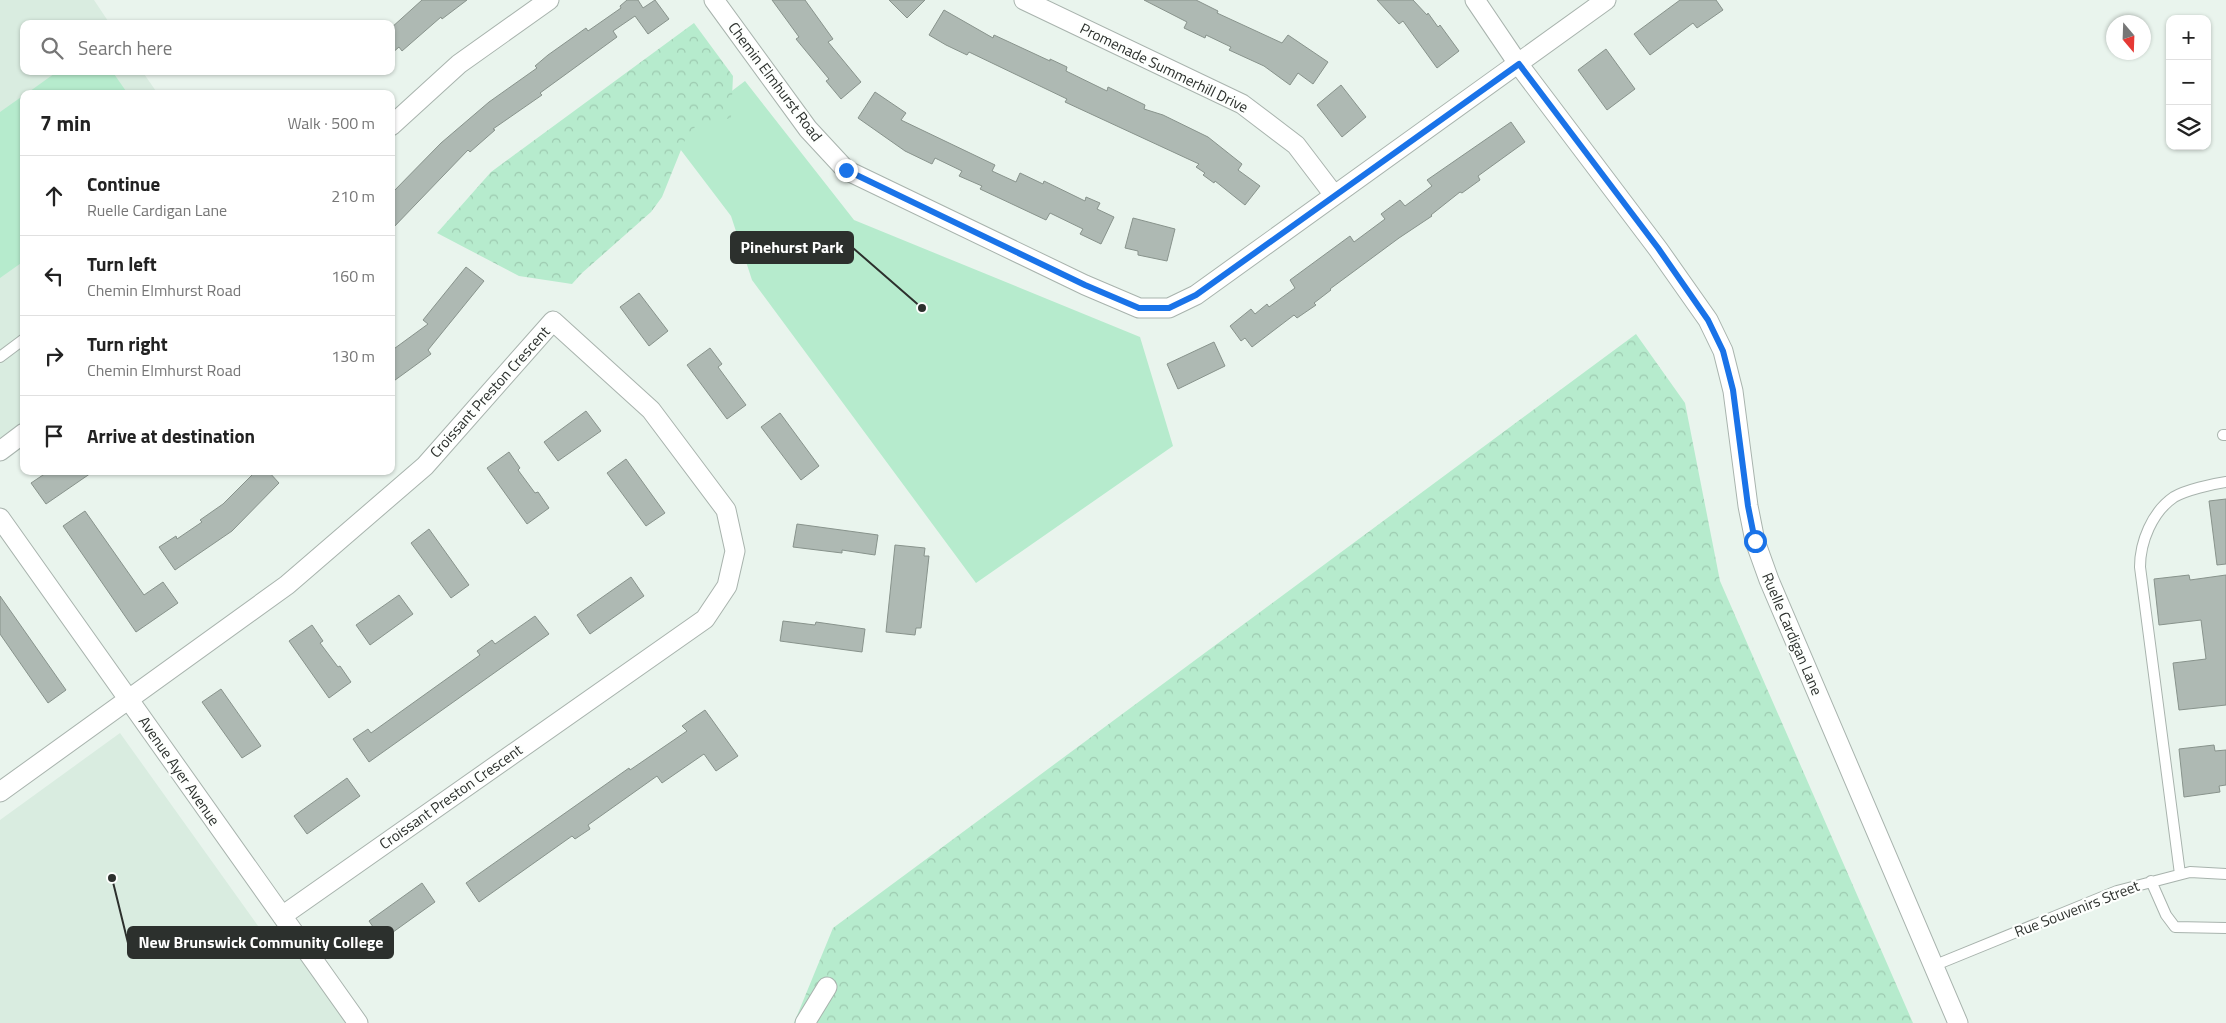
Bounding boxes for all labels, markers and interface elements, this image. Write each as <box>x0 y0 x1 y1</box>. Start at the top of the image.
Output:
north arrow <box>2106 15 2151 60</box>
map controls <box>2166 15 2211 150</box>
button: + <box>2166 15 2211 60</box>
street label: Chemin Elmhurst Road <box>723 17 828 146</box>
street label: Promenade Summerhill Drive <box>1076 17 1252 118</box>
search box <box>20 20 395 75</box>
text: Search here <box>78 33 172 62</box>
icon: search <box>38 34 66 62</box>
button: − <box>2166 60 2211 105</box>
button: layers <box>2166 105 2211 150</box>
text: 7 min <box>40 107 91 139</box>
text: Walk · 500 m <box>287 111 375 135</box>
route end <box>835 159 858 182</box>
text: Continue <box>87 169 160 198</box>
icon: ahead <box>40 182 68 210</box>
text: 210 m <box>331 184 375 208</box>
text: Ruelle Cardigan Lane <box>87 198 227 222</box>
callout: Pinehurst Park <box>731 232 853 263</box>
text: Pinehurst Park <box>741 235 844 259</box>
text: Turn left <box>87 249 157 278</box>
icon: left <box>40 262 68 290</box>
text: 160 m <box>331 264 375 288</box>
text: Chemin Elmhurst Road <box>87 278 241 302</box>
street label: Croissant Preston Crescent <box>424 320 556 463</box>
text: Turn right <box>87 329 168 358</box>
icon: right <box>40 342 68 370</box>
text: 130 m <box>331 344 375 368</box>
text: Chemin Elmhurst Road <box>87 358 241 382</box>
text: Arrive at destination <box>87 421 255 450</box>
icon: arrive <box>40 422 68 450</box>
route start <box>1744 530 1767 553</box>
street label: Ruelle Cardigan Lane <box>1756 569 1829 699</box>
street label: Avenue Ayer Avenue <box>133 711 226 830</box>
street label: Croissant Preston Crescent <box>374 738 528 855</box>
street label: Rue Souvenirs Street <box>2011 874 2143 943</box>
callout: New Brunswick Community College <box>128 927 393 958</box>
text: New Brunswick Community College <box>138 930 384 954</box>

